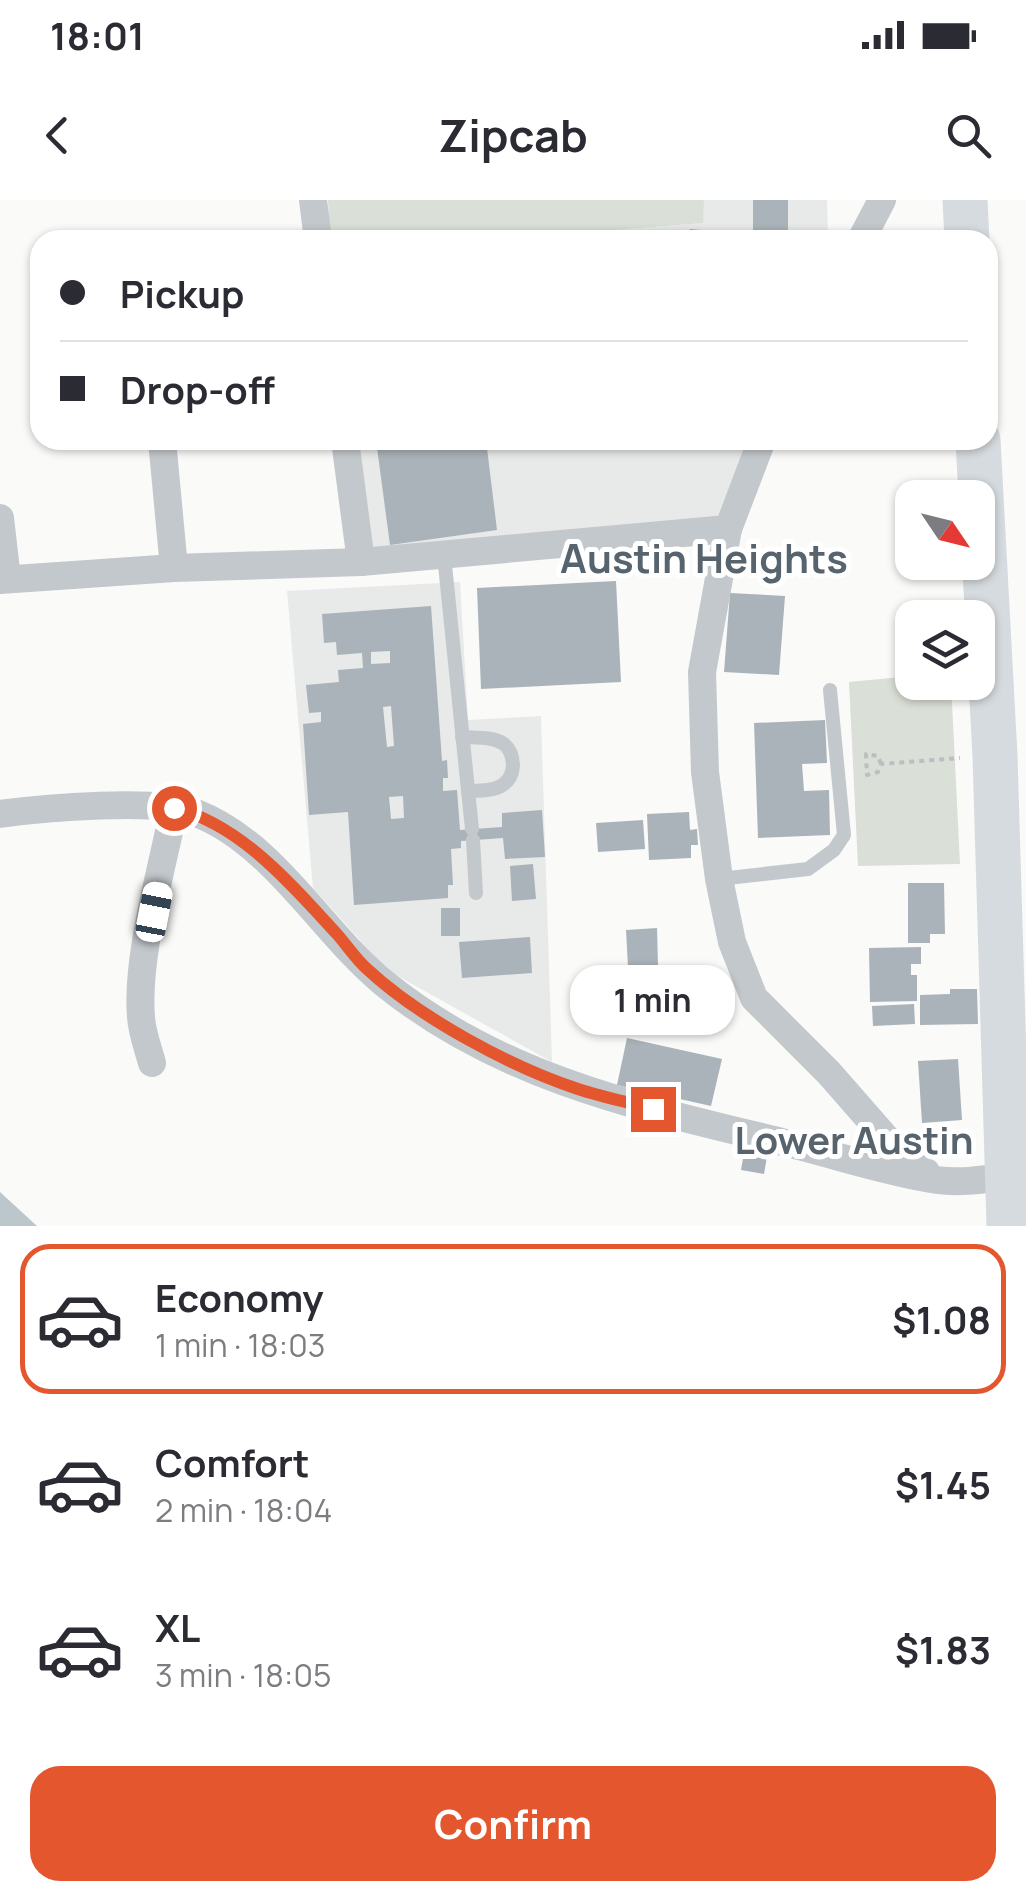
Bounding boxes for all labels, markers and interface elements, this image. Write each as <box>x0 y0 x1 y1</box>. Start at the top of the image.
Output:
text: 18:01 <box>50 9 145 61</box>
text: Zipcab <box>438 104 588 166</box>
icon: back <box>30 108 85 163</box>
icon: search <box>941 108 996 163</box>
text: Pickup <box>120 267 244 319</box>
text: Drop-off <box>120 363 275 415</box>
north arrow <box>895 480 995 580</box>
map controls <box>895 480 995 700</box>
district label: Austin Heights <box>560 530 848 585</box>
button: layers <box>895 600 995 700</box>
route start <box>152 786 197 831</box>
car <box>134 880 174 944</box>
callout: 1 min <box>570 964 736 1034</box>
text: 1 min <box>613 978 692 1022</box>
route end <box>631 1087 676 1132</box>
district label: Lower Austin <box>734 1113 974 1165</box>
text: Economy <box>155 1271 324 1323</box>
icon: car <box>35 1274 125 1364</box>
text: $1.08 <box>892 1293 991 1345</box>
text: 1 min · 18:03 <box>155 1323 325 1367</box>
text: Comfort <box>155 1436 309 1488</box>
icon: car <box>35 1439 125 1529</box>
text: $1.45 <box>895 1458 991 1510</box>
text: 2 min · 18:04 <box>155 1488 332 1532</box>
text: XL <box>155 1601 200 1653</box>
icon: car <box>35 1604 125 1694</box>
text: $1.83 <box>895 1623 991 1675</box>
text: 3 min · 18:05 <box>155 1653 331 1697</box>
button: Confirm <box>30 1766 996 1881</box>

